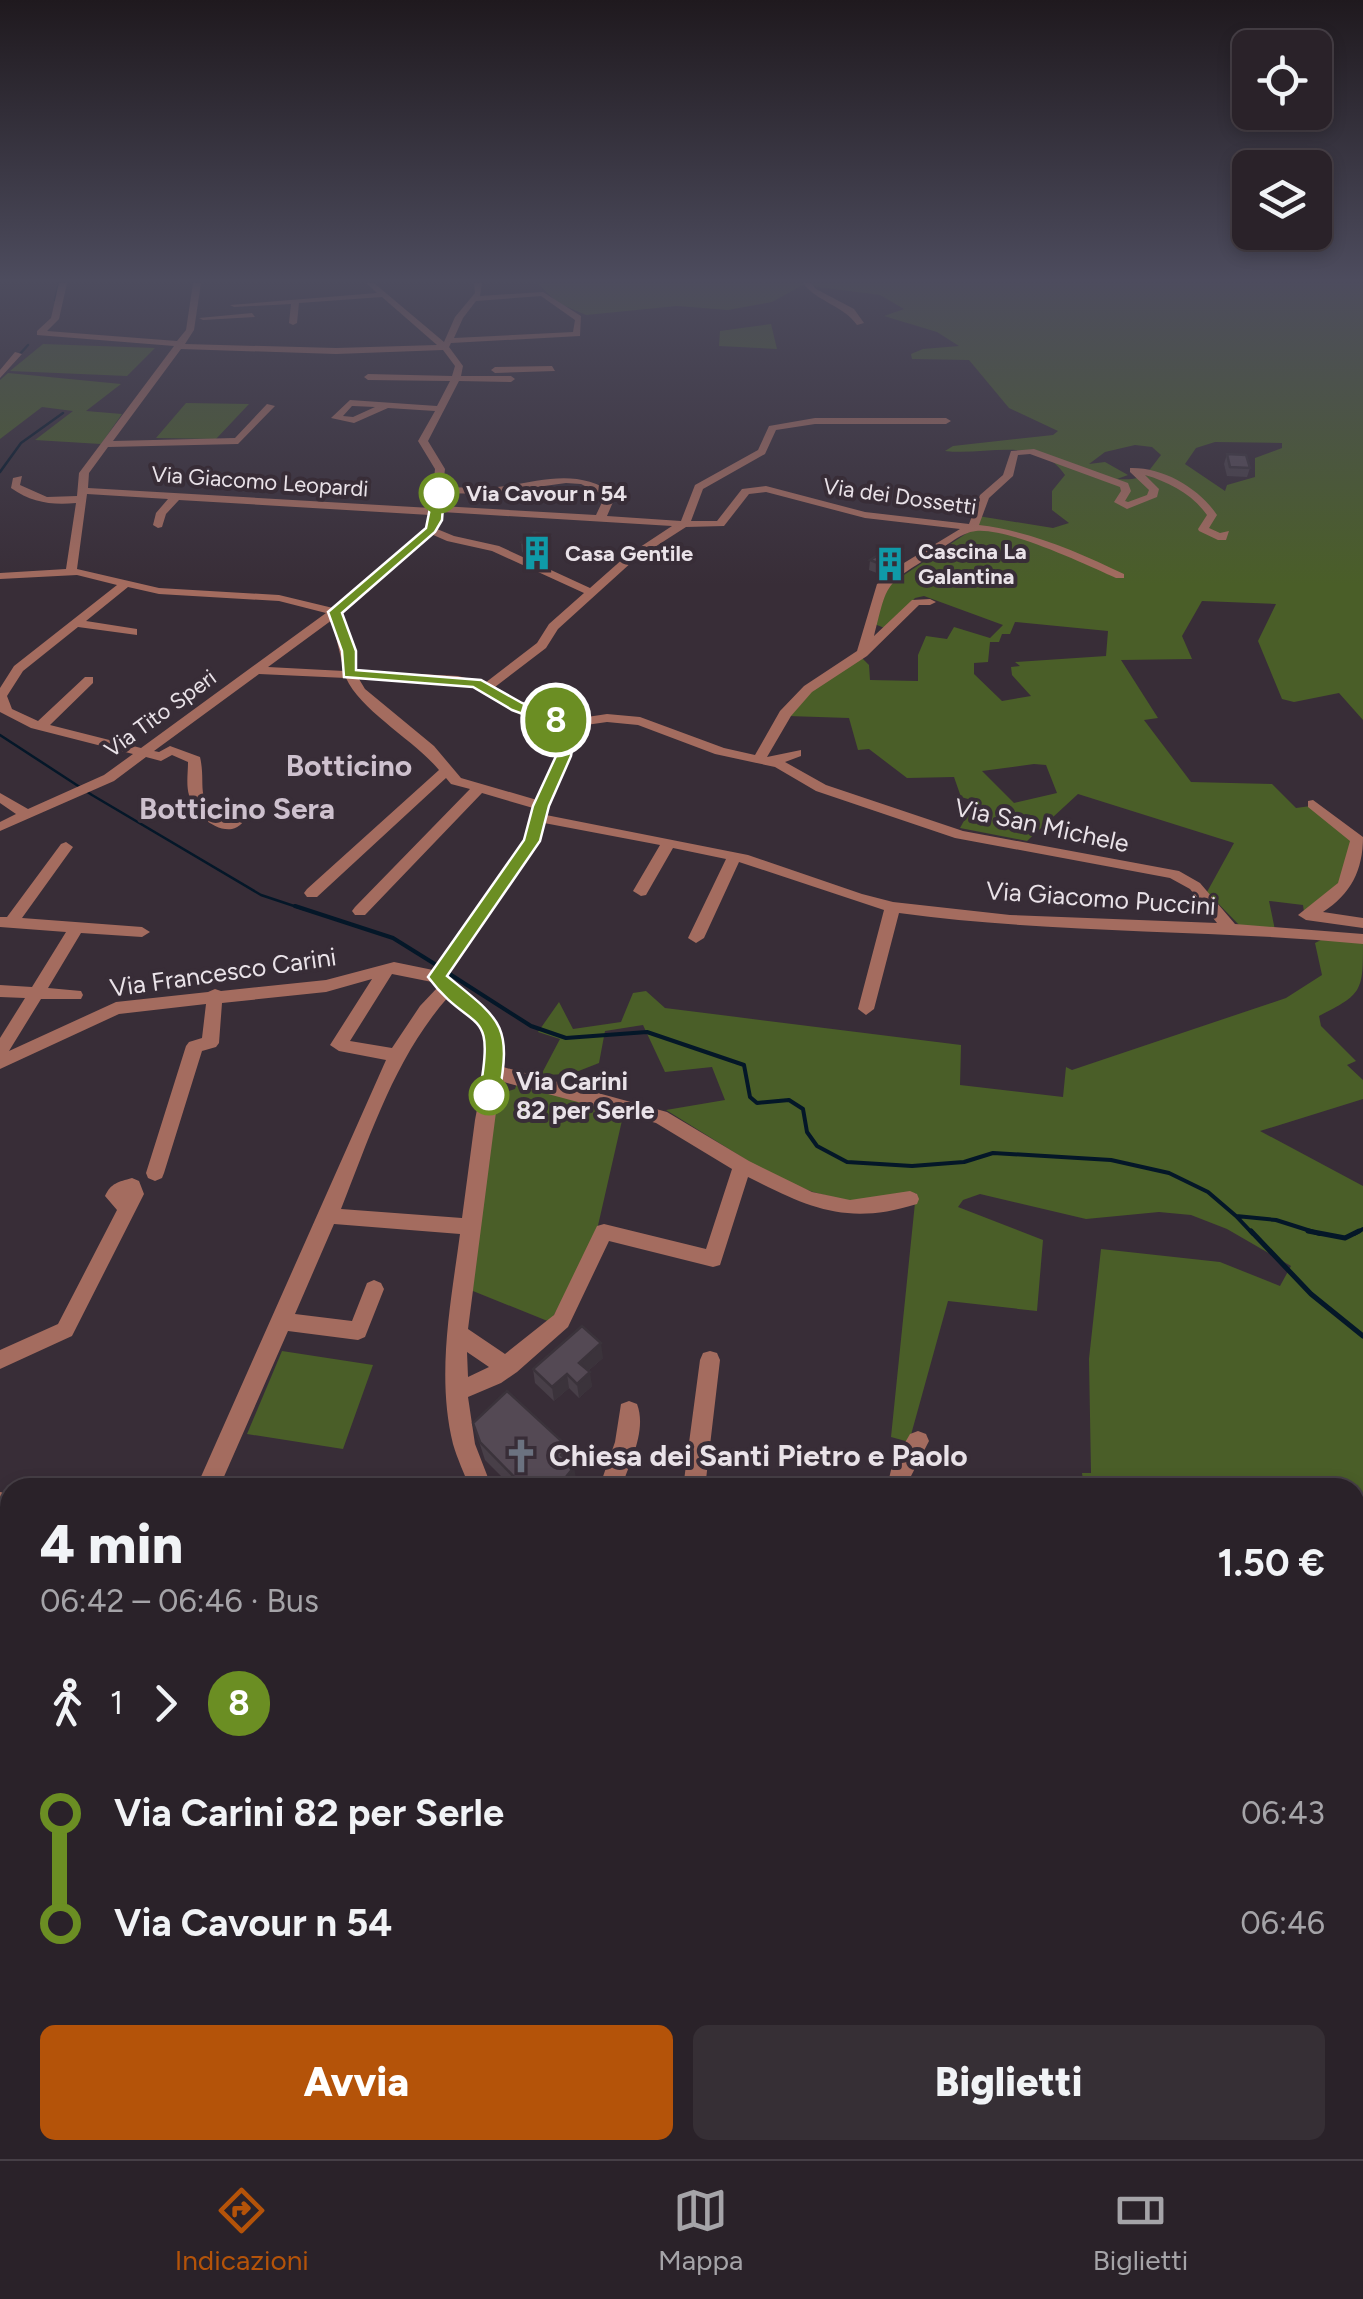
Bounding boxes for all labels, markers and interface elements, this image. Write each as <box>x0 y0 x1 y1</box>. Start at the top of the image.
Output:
map controls <box>1232 30 1332 250</box>
button: locate <box>1232 30 1332 130</box>
button: layers <box>1232 150 1332 250</box>
street label: Via Giacomo Leopardi <box>151 460 369 503</box>
street label: Via dei Dossetti <box>822 472 978 521</box>
marker: Via Cavour n 54 <box>420 474 458 512</box>
place label: Via Cavour n 54 <box>466 480 627 507</box>
building icon: Casa Gentile <box>518 534 556 572</box>
place label: Cascina La Galantina <box>918 538 1027 590</box>
place label: Casa Gentile <box>565 540 693 567</box>
building icon: Cascina La Galantina <box>871 545 909 583</box>
street label: Via Tito Speri <box>99 664 222 763</box>
line badge: 8 <box>524 688 588 752</box>
text: 8 <box>545 699 567 741</box>
district label: Botticino <box>286 747 412 784</box>
district label: Botticino Sera <box>139 790 335 827</box>
street label: Via San Michele <box>952 792 1132 858</box>
street label: Via Giacomo Puccini <box>985 875 1217 921</box>
street label: Via Francesco Carini <box>108 941 338 1003</box>
place label: Via Carini 82 per Serle <box>516 1066 655 1125</box>
marker: Via Carini 82 per Serle <box>470 1076 508 1114</box>
church icon: Chiesa dei Santi Pietro e Paolo <box>502 1437 540 1475</box>
place label: Chiesa dei Santi Pietro e Paolo <box>549 1437 968 1474</box>
text: 4 min <box>40 1511 183 1577</box>
text: 1.50 € <box>1217 1540 1325 1586</box>
text: 06:42 – 06:46 · Bus <box>40 1582 319 1620</box>
icon: walk <box>40 1676 95 1731</box>
icon: forward <box>138 1676 193 1731</box>
text: 8 <box>228 1682 250 1724</box>
text: 1 <box>110 1684 123 1722</box>
text: Via Carini 82 per Serle <box>114 1790 504 1836</box>
text: 06:43 <box>1241 1794 1325 1832</box>
text: Via Cavour n 54 <box>114 1900 392 1946</box>
text: 06:46 <box>1240 1904 1325 1942</box>
button: Avvia <box>40 2025 673 2140</box>
button: Biglietti <box>693 2025 1325 2140</box>
tab: Indicazioni <box>175 2183 309 2277</box>
tab: Mappa <box>658 2183 743 2277</box>
tab: Biglietti <box>1093 2183 1188 2277</box>

